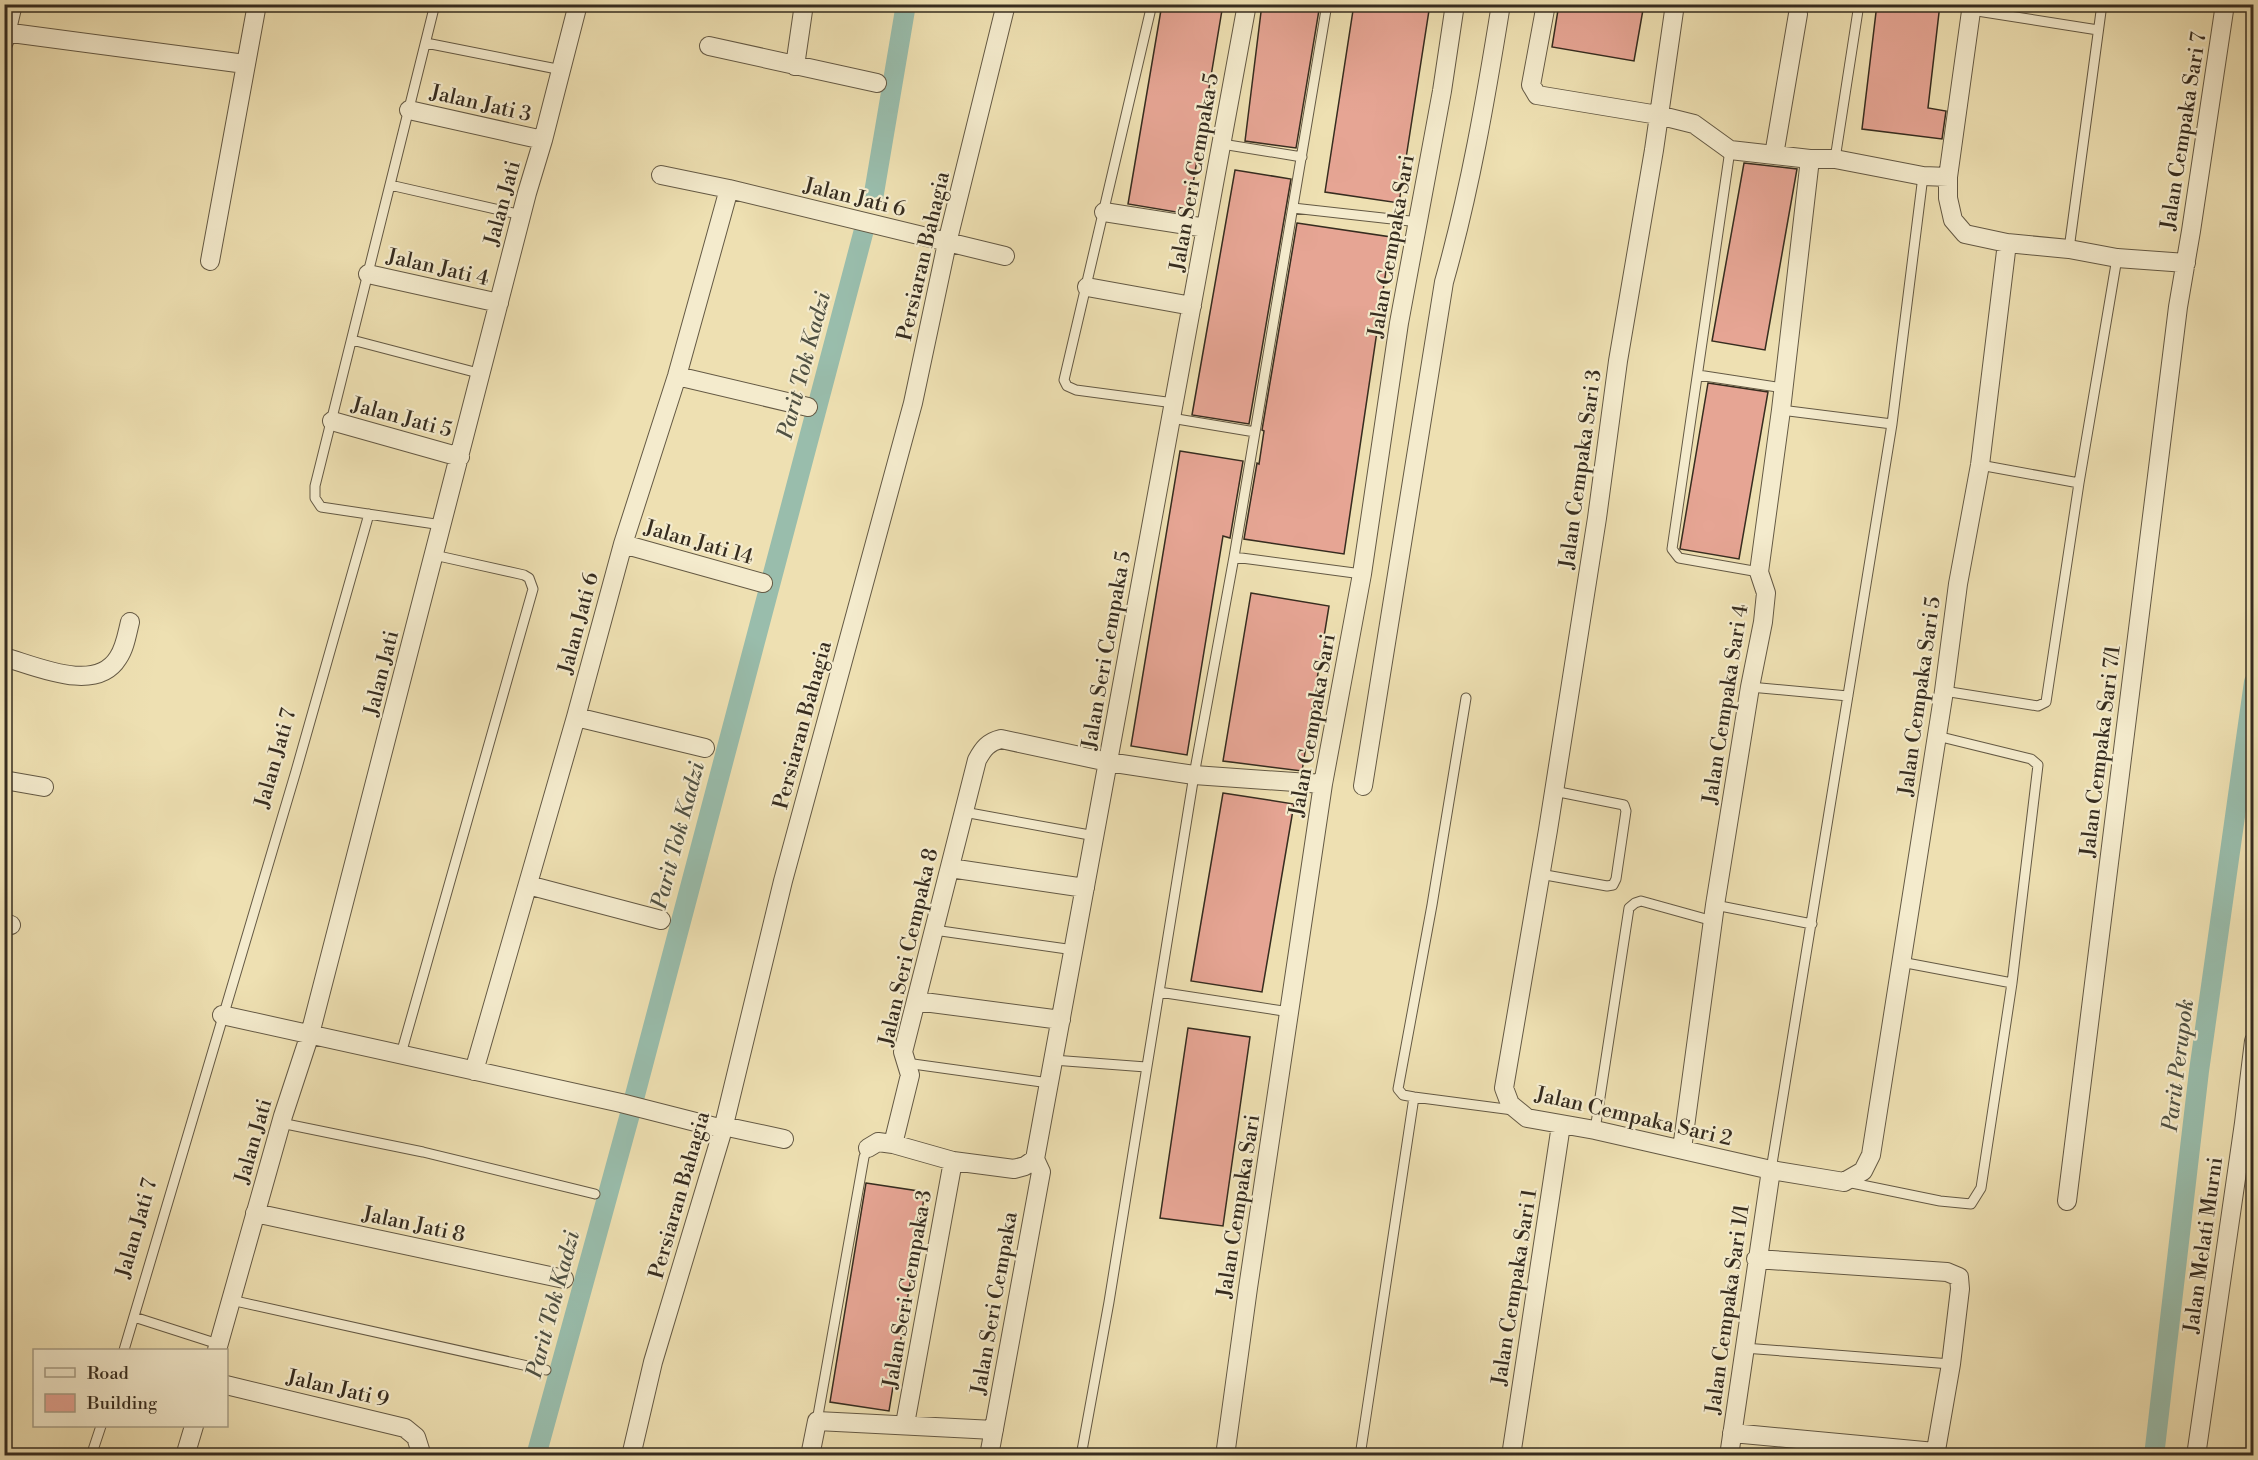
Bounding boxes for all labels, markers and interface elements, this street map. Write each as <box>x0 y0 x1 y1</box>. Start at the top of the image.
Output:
street label: Jalan Cempaka Sari 7 <box>2155 30 2213 233</box>
street label: Jalan Seri Cempaka 5 <box>1165 71 1225 274</box>
street label: Jalan Jati 3 <box>427 79 534 128</box>
street label: Jalan Cempaka Sari <box>1363 153 1421 341</box>
street label: Jalan Jati <box>479 158 527 250</box>
street label: Persiaran Bahagia <box>892 169 956 343</box>
street label: Jalan Jati 6 <box>800 173 909 223</box>
street label: Jalan Jati 4 <box>383 243 491 292</box>
water label: Parit Tok Kadzi <box>772 289 837 443</box>
street label: Jalan Cempaka Sari 3 <box>1554 368 1608 571</box>
street label: Jalan Jati 5 <box>348 392 455 444</box>
street label: Jalan Jati 14 <box>640 515 756 571</box>
street label: Jalan Seri Cempaka 5 <box>1077 549 1137 752</box>
street label: Jalan Jati 6 <box>553 569 605 678</box>
street label: Jalan Cempaka Sari 5 <box>1893 595 1947 798</box>
street label: Jalan Cempaka Sari 4 <box>1697 602 1755 807</box>
street label: Jalan Jati <box>359 628 405 720</box>
street label: Jalan Cempaka Sari <box>1284 632 1342 820</box>
street label: Persiaran Bahagia <box>768 638 838 812</box>
street label: Jalan Cempaka Sari 7/1 <box>2075 644 2127 859</box>
street label: Jalan Jati 7 <box>249 705 303 812</box>
water label: Parit Tok Kadzi <box>646 759 711 913</box>
street label: Jalan Seri Cempaka 8 <box>873 846 944 1050</box>
water label: Parit Perupok <box>2157 997 2200 1134</box>
street label: Jalan Cempaka Sari 2 <box>1532 1081 1735 1152</box>
street label: Jalan Jati <box>229 1096 278 1188</box>
street label: Persiaran Bahagia <box>644 1108 716 1282</box>
street label: Jalan Cempaka Sari <box>1212 1113 1266 1301</box>
street label: Jalan Melati Murni <box>2179 1155 2229 1336</box>
street label: Jalan Jati 7 <box>110 1175 164 1282</box>
street label: Jalan Cempaka Sari 1 <box>1486 1187 1543 1388</box>
street label: Jalan Seri Cempaka 3 <box>878 1188 938 1391</box>
street label: Jalan Jati 8 <box>359 1201 468 1249</box>
street label: Jalan Cempaka Sari 1/1 <box>1700 1203 1756 1417</box>
street label: Jalan Seri Cempaka <box>966 1209 1024 1398</box>
water label: Parit Tok Kadzi <box>521 1228 586 1382</box>
legend <box>33 1349 228 1427</box>
text: Road <box>87 1362 130 1385</box>
street label: Jalan Jati 9 <box>283 1364 391 1413</box>
text: Building <box>86 1392 158 1415</box>

